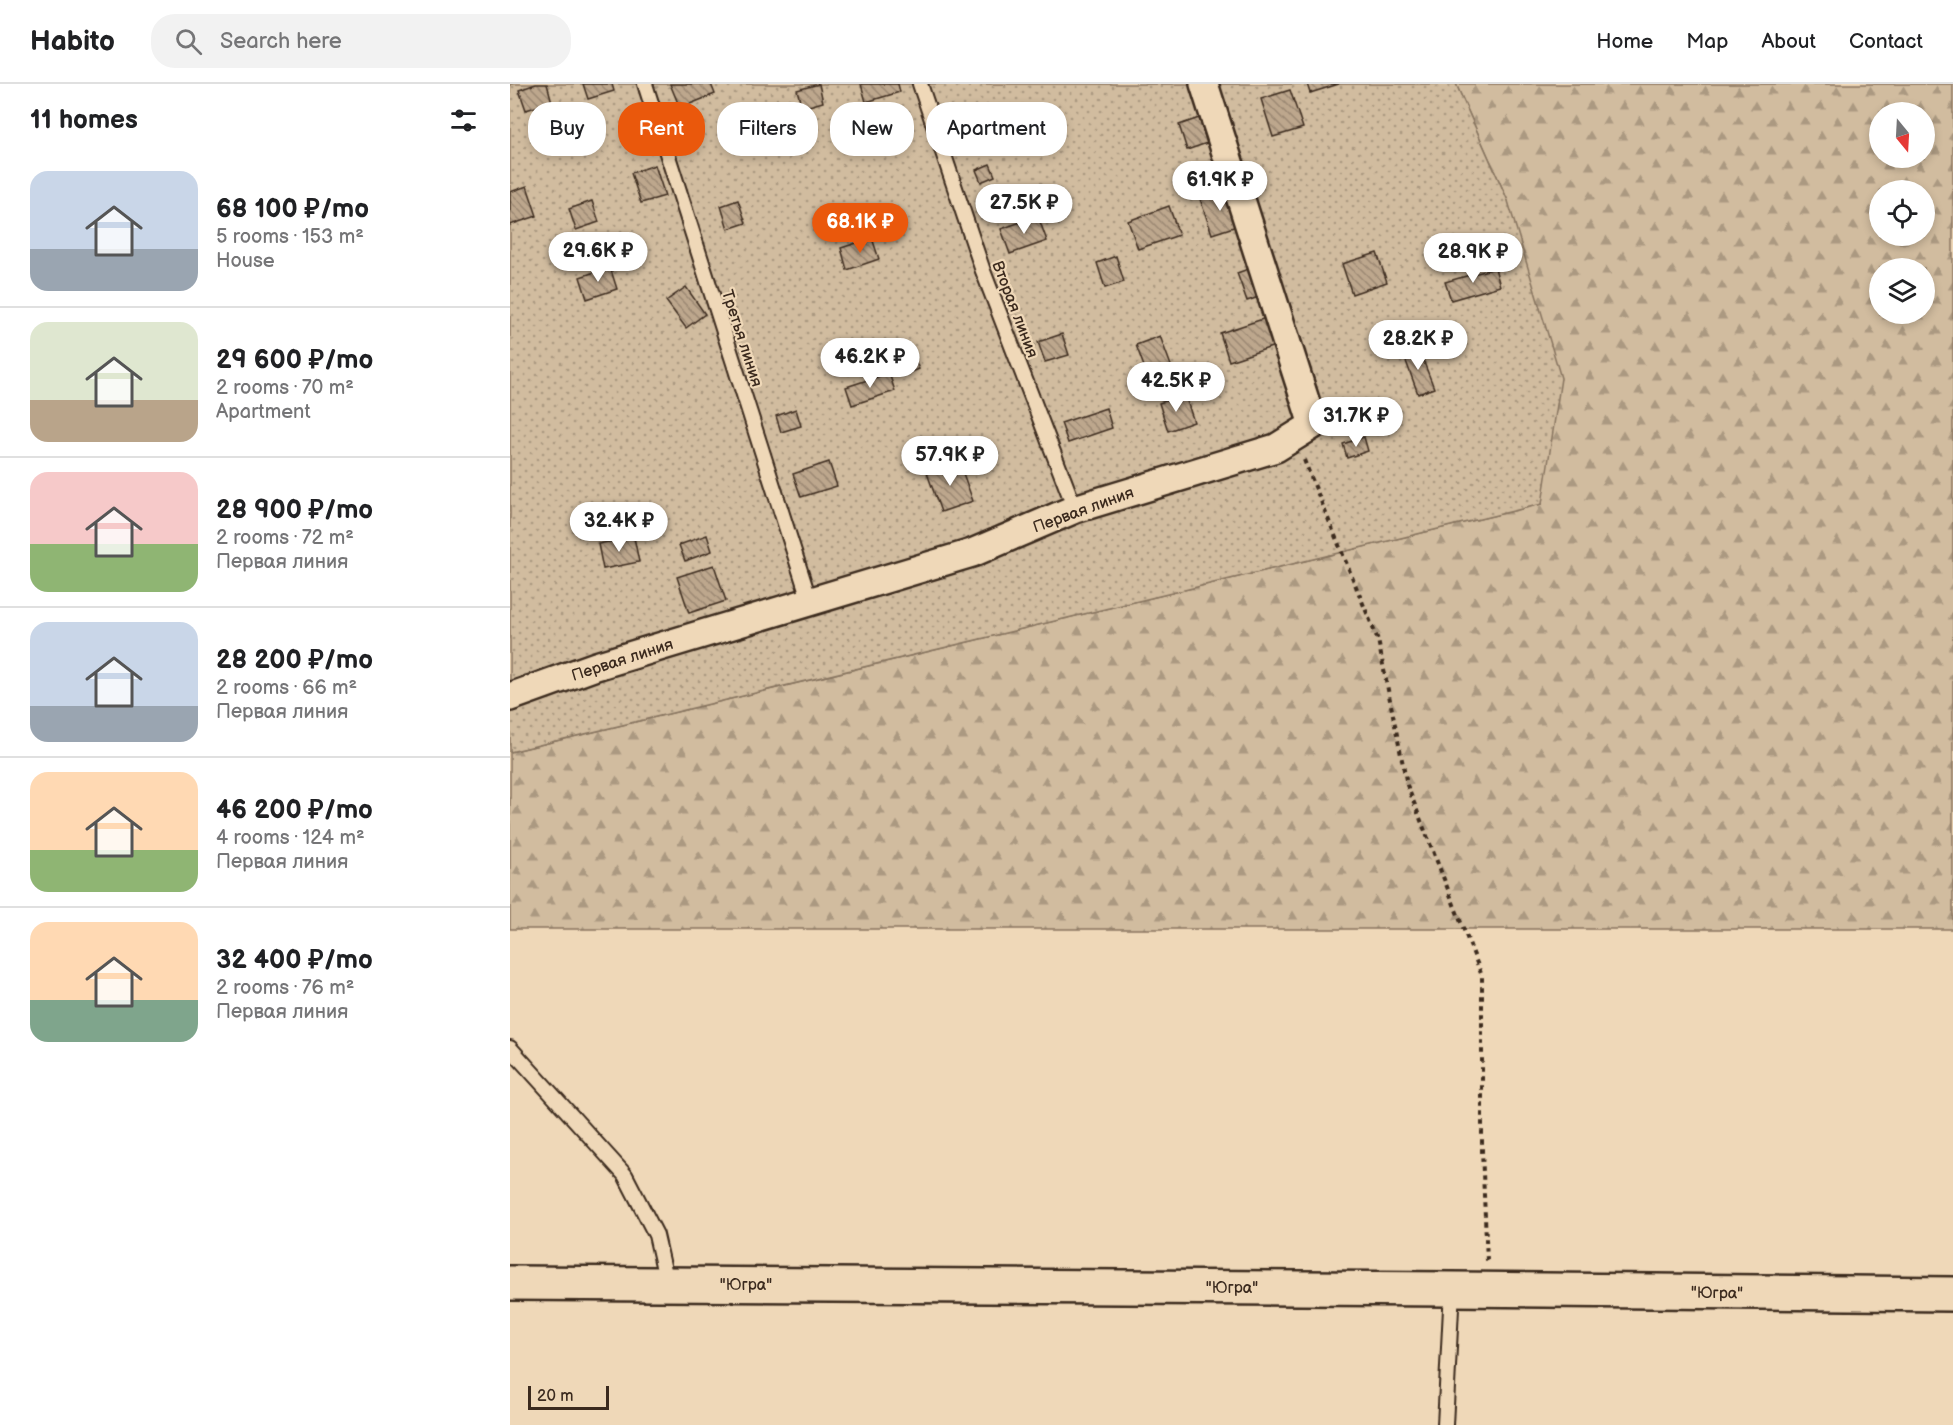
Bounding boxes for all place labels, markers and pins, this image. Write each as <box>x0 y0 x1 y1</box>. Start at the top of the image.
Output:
pin: 61.9K ₽ <box>1165 161 1275 212</box>
pin: 27.5K ₽ <box>969 184 1079 235</box>
pin: 68.1K ₽ <box>805 203 915 254</box>
pin: 29.6K ₽ <box>543 232 653 283</box>
pin: 28.9K ₽ <box>1418 233 1528 284</box>
pin: 28.2K ₽ <box>1363 320 1473 371</box>
pin: 46.2K ₽ <box>815 338 925 389</box>
pin: 42.5K ₽ <box>1121 362 1231 413</box>
pin: 31.7K ₽ <box>1301 397 1411 448</box>
pin: 57.9K ₽ <box>895 436 1005 487</box>
pin: 32.4K ₽ <box>564 502 674 553</box>

